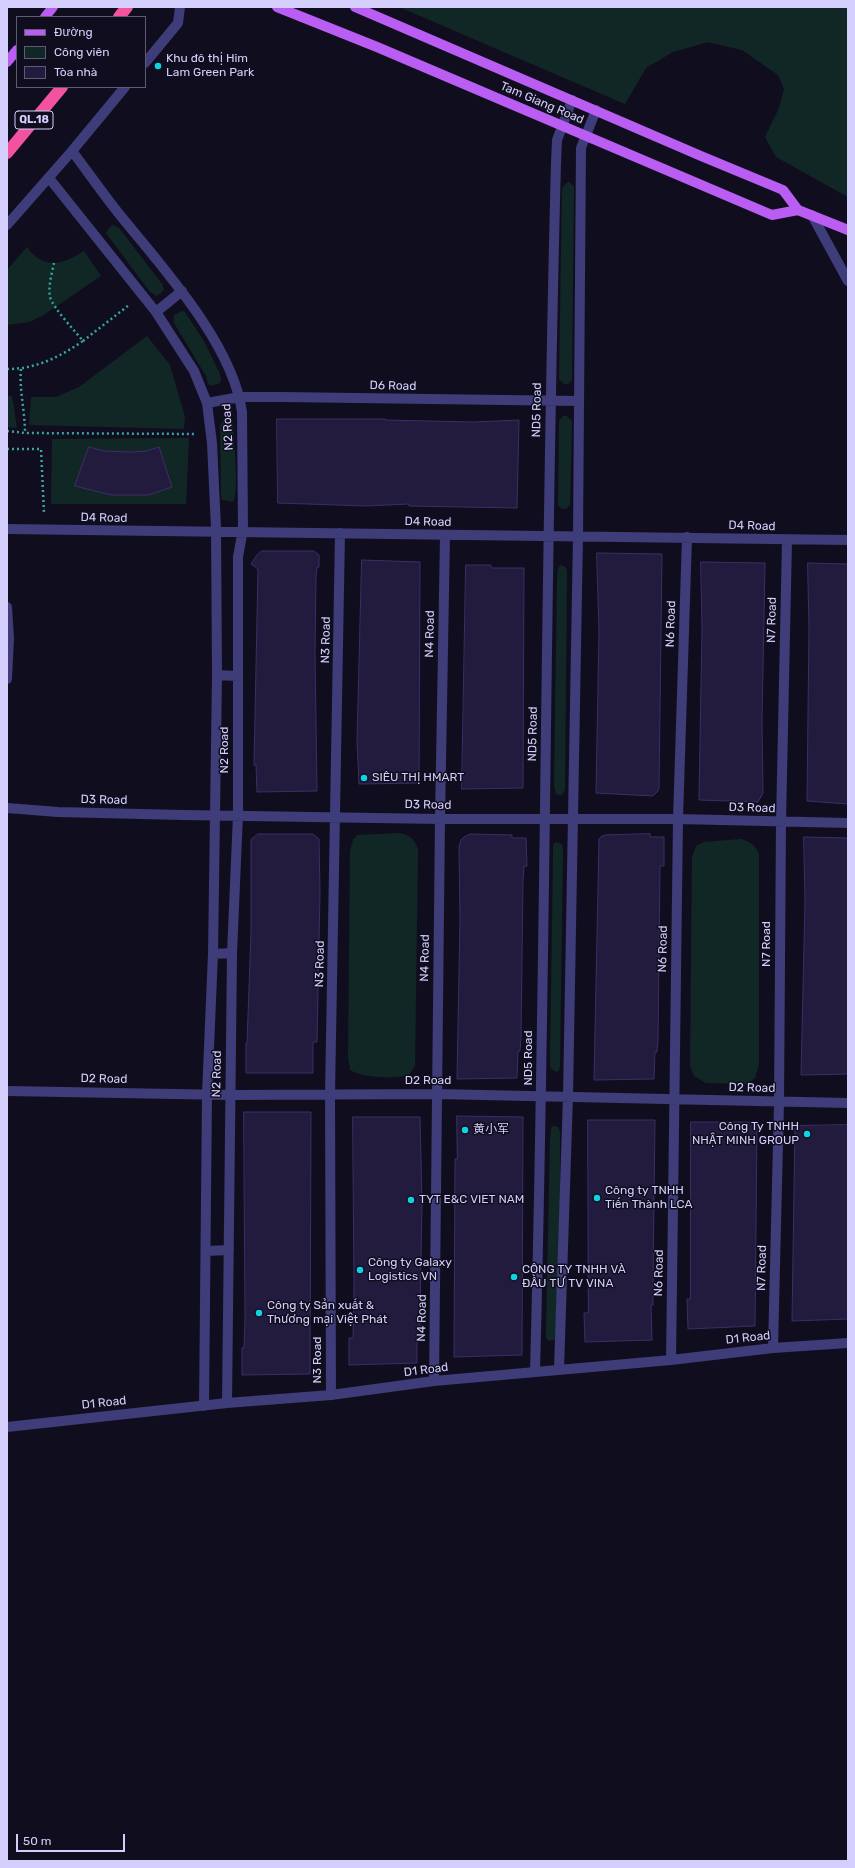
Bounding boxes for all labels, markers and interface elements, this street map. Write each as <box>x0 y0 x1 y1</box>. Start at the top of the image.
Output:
legend <box>16 16 146 88</box>
text: Đường <box>54 25 93 39</box>
text: Công viên <box>54 45 109 59</box>
place label: Khu đô thị Him Lam Green Park <box>166 52 254 80</box>
marker: Khu đô thị Him Lam Green Park <box>153 61 163 71</box>
text: Tòa nhà <box>54 65 97 79</box>
street label: Tam Giang Road <box>498 79 586 127</box>
road number: QL.18 <box>15 111 53 129</box>
street label: D6 Road <box>369 378 417 394</box>
street label: ND5 Road <box>529 382 545 438</box>
street label: N2 Road <box>220 403 236 451</box>
street label: D4 Road <box>80 510 128 526</box>
street label: D4 Road <box>404 514 452 530</box>
street label: D4 Road <box>728 518 776 534</box>
street label: N7 Road <box>764 597 780 643</box>
street label: N6 Road <box>663 600 679 648</box>
street label: N4 Road <box>422 610 438 658</box>
street label: N3 Road <box>318 616 334 664</box>
street label: ND5 Road <box>525 706 541 762</box>
street label: N2 Road <box>218 727 232 773</box>
place label: SIÊU THỊ HMART <box>372 771 464 785</box>
marker: SIÊU THỊ HMART <box>359 773 369 783</box>
street label: D3 Road <box>80 792 128 808</box>
street label: D3 Road <box>404 797 452 813</box>
street label: D3 Road <box>728 800 776 816</box>
street label: N7 Road <box>760 921 774 967</box>
street label: N6 Road <box>655 925 671 973</box>
street label: N4 Road <box>417 934 433 982</box>
street label: N3 Road <box>312 940 328 988</box>
street label: ND5 Road <box>522 1030 536 1086</box>
street label: N2 Road <box>209 1050 225 1098</box>
street label: D2 Road <box>81 1071 127 1087</box>
street label: D2 Road <box>405 1074 451 1088</box>
street label: D2 Road <box>729 1080 775 1096</box>
place label: Công Ty TNHH NHẬT MINH GROUP <box>692 1120 799 1148</box>
place label: 黄小军 <box>473 1123 509 1137</box>
marker: 黄小军 <box>460 1125 470 1135</box>
marker: Công Ty TNHH NHẬT MINH GROUP <box>802 1129 812 1139</box>
place label: Công ty TNHH Tiến Thành LCA <box>605 1184 692 1212</box>
place label: TYT E&C VIET NAM <box>419 1193 524 1207</box>
marker: Công ty TNHH Tiến Thành LCA <box>592 1193 602 1203</box>
marker: TYT E&C VIET NAM <box>406 1195 416 1205</box>
street label: N7 Road <box>754 1245 770 1291</box>
street label: N6 Road <box>651 1249 667 1297</box>
place label: Công ty Galaxy Logistics VN <box>368 1256 452 1284</box>
place label: CÔNG TY TNHH VÀ ĐẦU TƯ TV VINA <box>522 1263 626 1291</box>
marker: Công ty Galaxy Logistics VN <box>355 1265 365 1275</box>
marker: CÔNG TY TNHH VÀ ĐẦU TƯ TV VINA <box>509 1272 519 1282</box>
street label: N4 Road <box>414 1294 430 1342</box>
place label: Công ty Sản xuất & Thương mại Việt Phát <box>267 1299 387 1327</box>
marker: Công ty Sản xuất & Thương mại Việt Phát <box>254 1308 264 1318</box>
street label: D1 Road <box>725 1328 771 1348</box>
street label: N3 Road <box>311 1337 325 1383</box>
street label: D1 Road <box>403 1360 449 1380</box>
street label: D1 Road <box>81 1393 127 1413</box>
scale bar <box>18 1826 127 1852</box>
text: 50 m <box>23 1834 51 1848</box>

